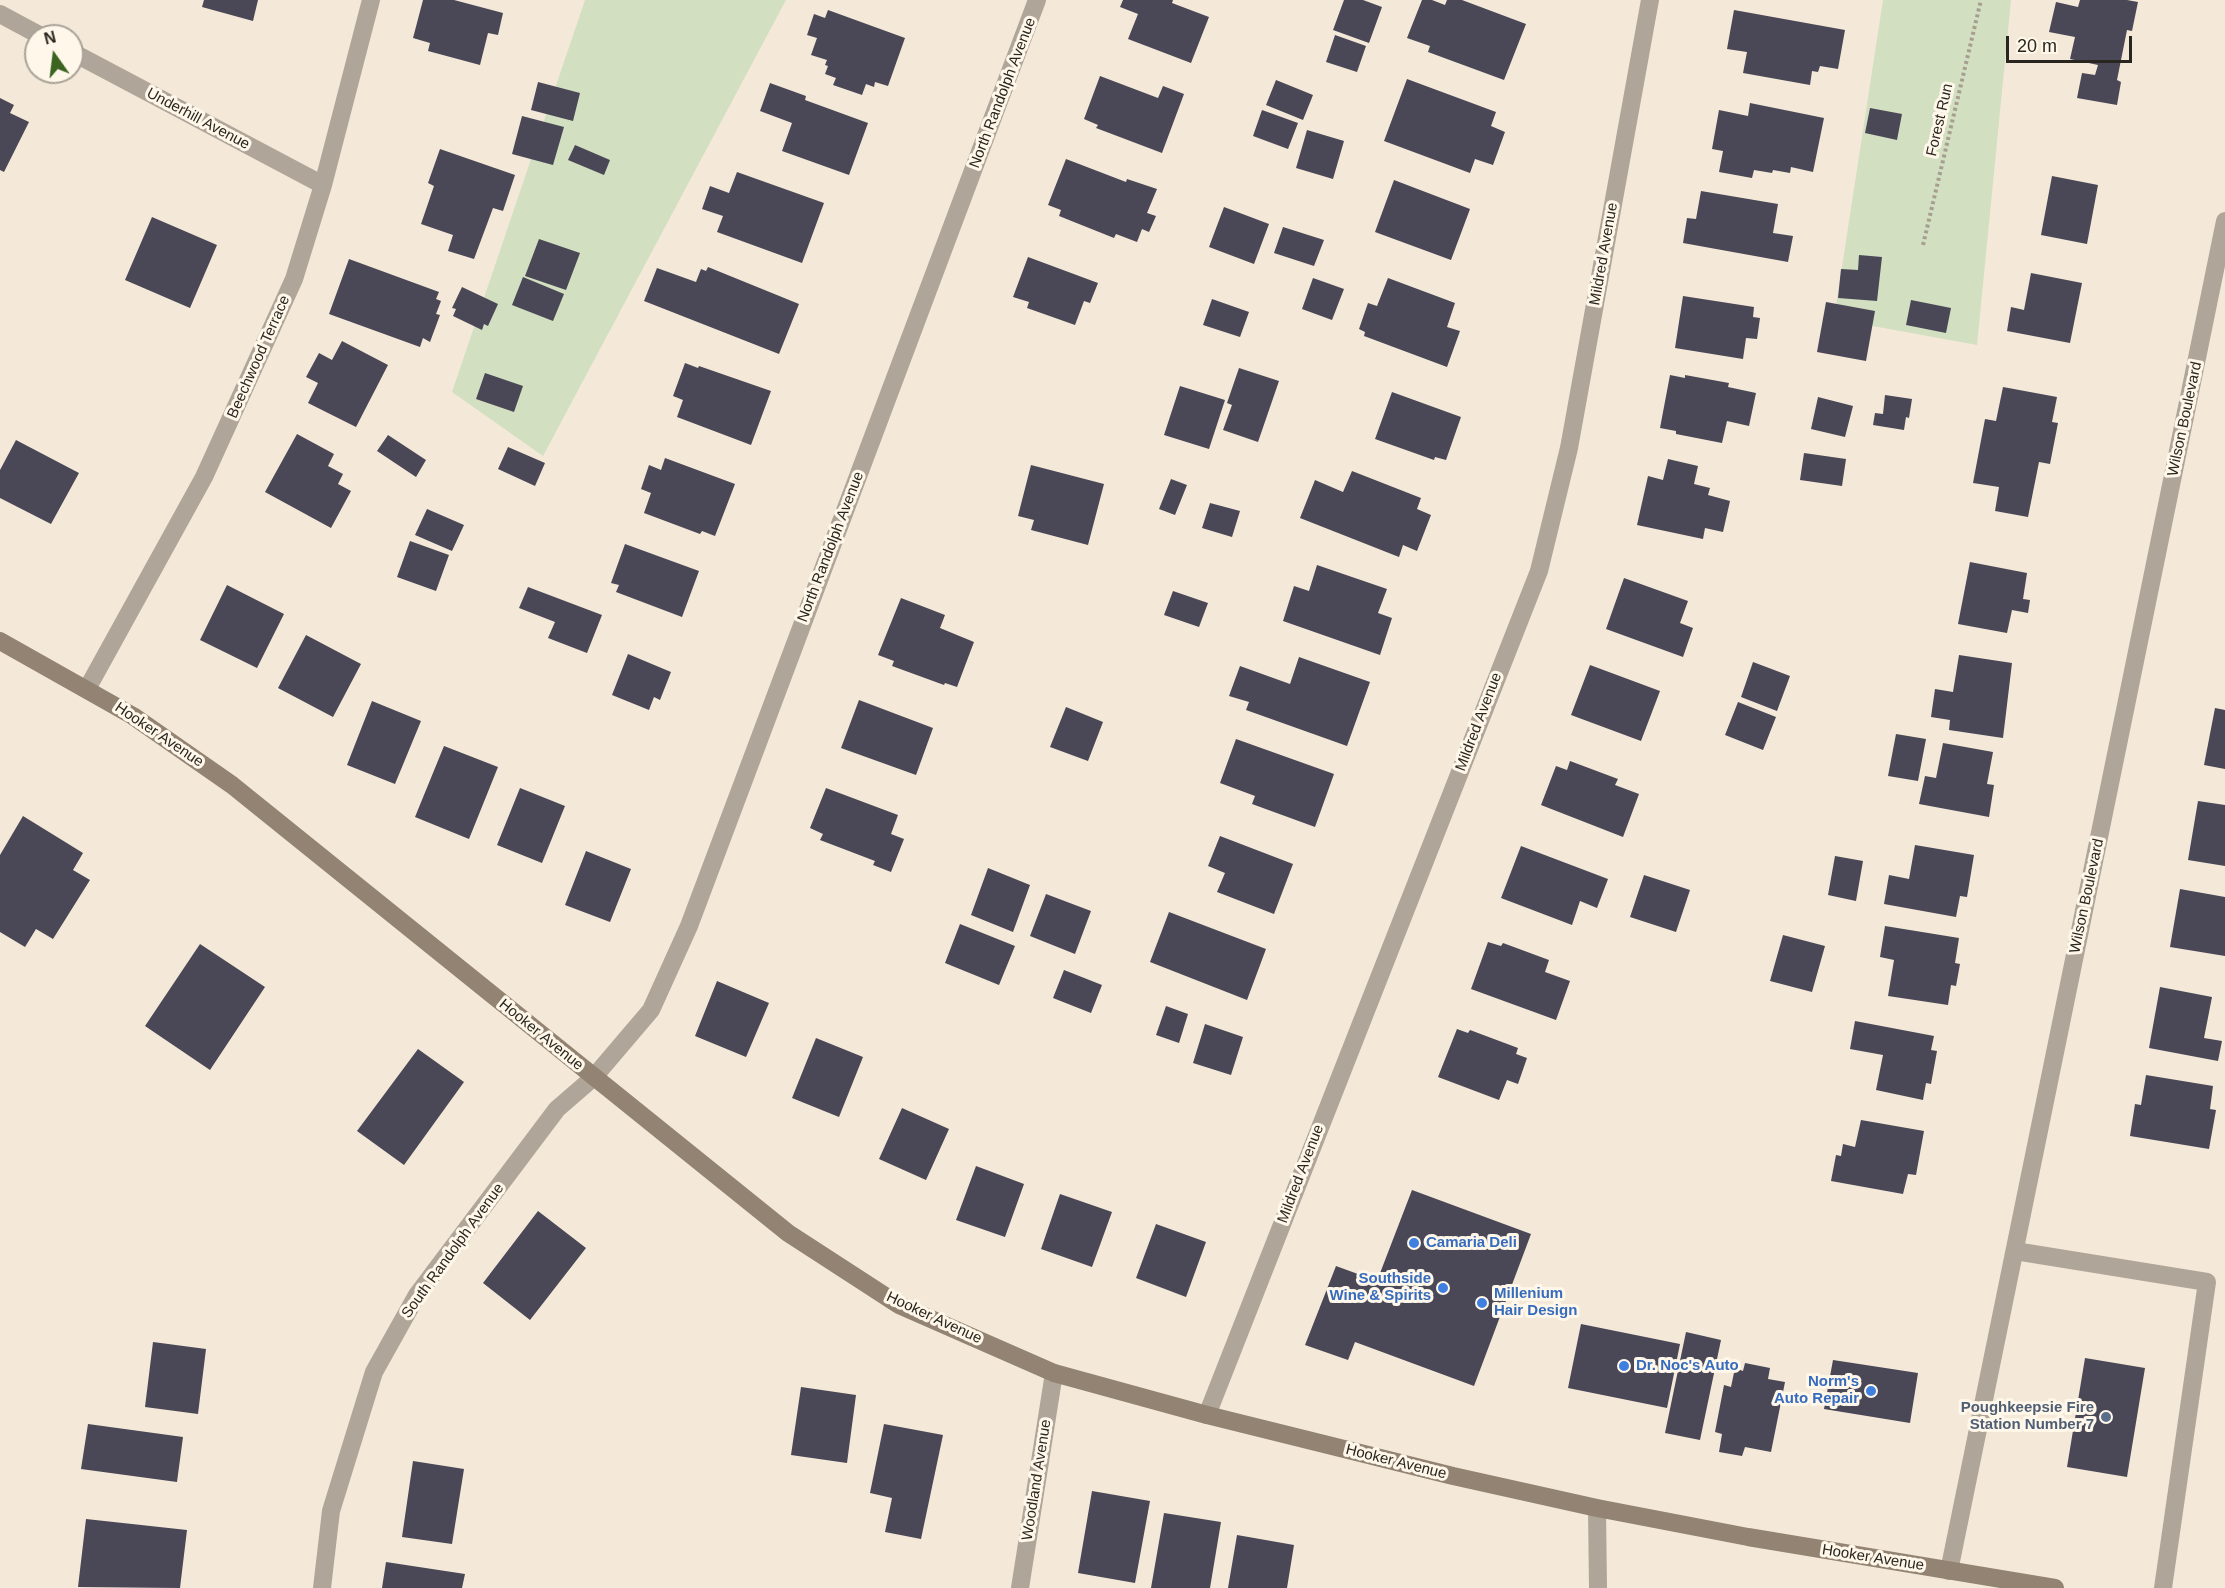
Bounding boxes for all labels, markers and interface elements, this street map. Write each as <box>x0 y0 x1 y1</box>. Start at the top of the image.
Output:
street label: North Randolph Avenue <box>966 15 1040 171</box>
north arrow <box>24 24 84 84</box>
scale bar <box>2009 24 2135 62</box>
text: N <box>42 28 58 48</box>
text: 20 m <box>2017 36 2057 56</box>
street label: Forest Run <box>1923 82 1957 158</box>
street label: Underhill Avenue <box>143 84 253 154</box>
street label: Mildred Avenue <box>1586 201 1622 307</box>
street label: Beechwood Terrace <box>224 293 294 421</box>
street label: Wilson Boulevard <box>2164 360 2206 478</box>
street label: North Randolph Avenue <box>794 469 868 625</box>
street label: Mildred Avenue <box>1452 670 1506 774</box>
street label: Hooker Avenue <box>111 699 207 771</box>
street label: Wilson Boulevard <box>2066 837 2108 955</box>
street label: Hooker Avenue <box>495 996 587 1074</box>
street label: Mildred Avenue <box>1274 1122 1328 1226</box>
street label: South Randolph Avenue <box>398 1180 508 1322</box>
place label: Camaria Deli <box>1426 1234 1517 1252</box>
marker: Camaria Deli <box>1407 1236 1421 1250</box>
place label: Southside Wine & Spirits <box>1329 1270 1431 1305</box>
marker: Southside Wine & Spirits <box>1436 1281 1450 1295</box>
place label: Millenium Hair Design <box>1494 1285 1577 1320</box>
street label: Hooker Avenue <box>883 1288 985 1348</box>
marker: Millenium Hair Design <box>1475 1296 1489 1310</box>
place label: Dr. Noc's Auto <box>1636 1357 1739 1375</box>
marker: Dr. Noc's Auto <box>1617 1359 1631 1373</box>
place label: Norm's Auto Repair <box>1774 1373 1859 1408</box>
marker: Norm's Auto Repair <box>1864 1384 1878 1398</box>
place label: Poughkeepsie Fire Station Number 7 <box>1961 1399 2094 1434</box>
marker: Poughkeepsie Fire Station Number 7 <box>2099 1410 2113 1424</box>
street label: Woodland Avenue <box>1019 1418 1055 1542</box>
street label: Hooker Avenue <box>1344 1441 1448 1483</box>
street label: Hooker Avenue <box>1821 1541 1925 1575</box>

